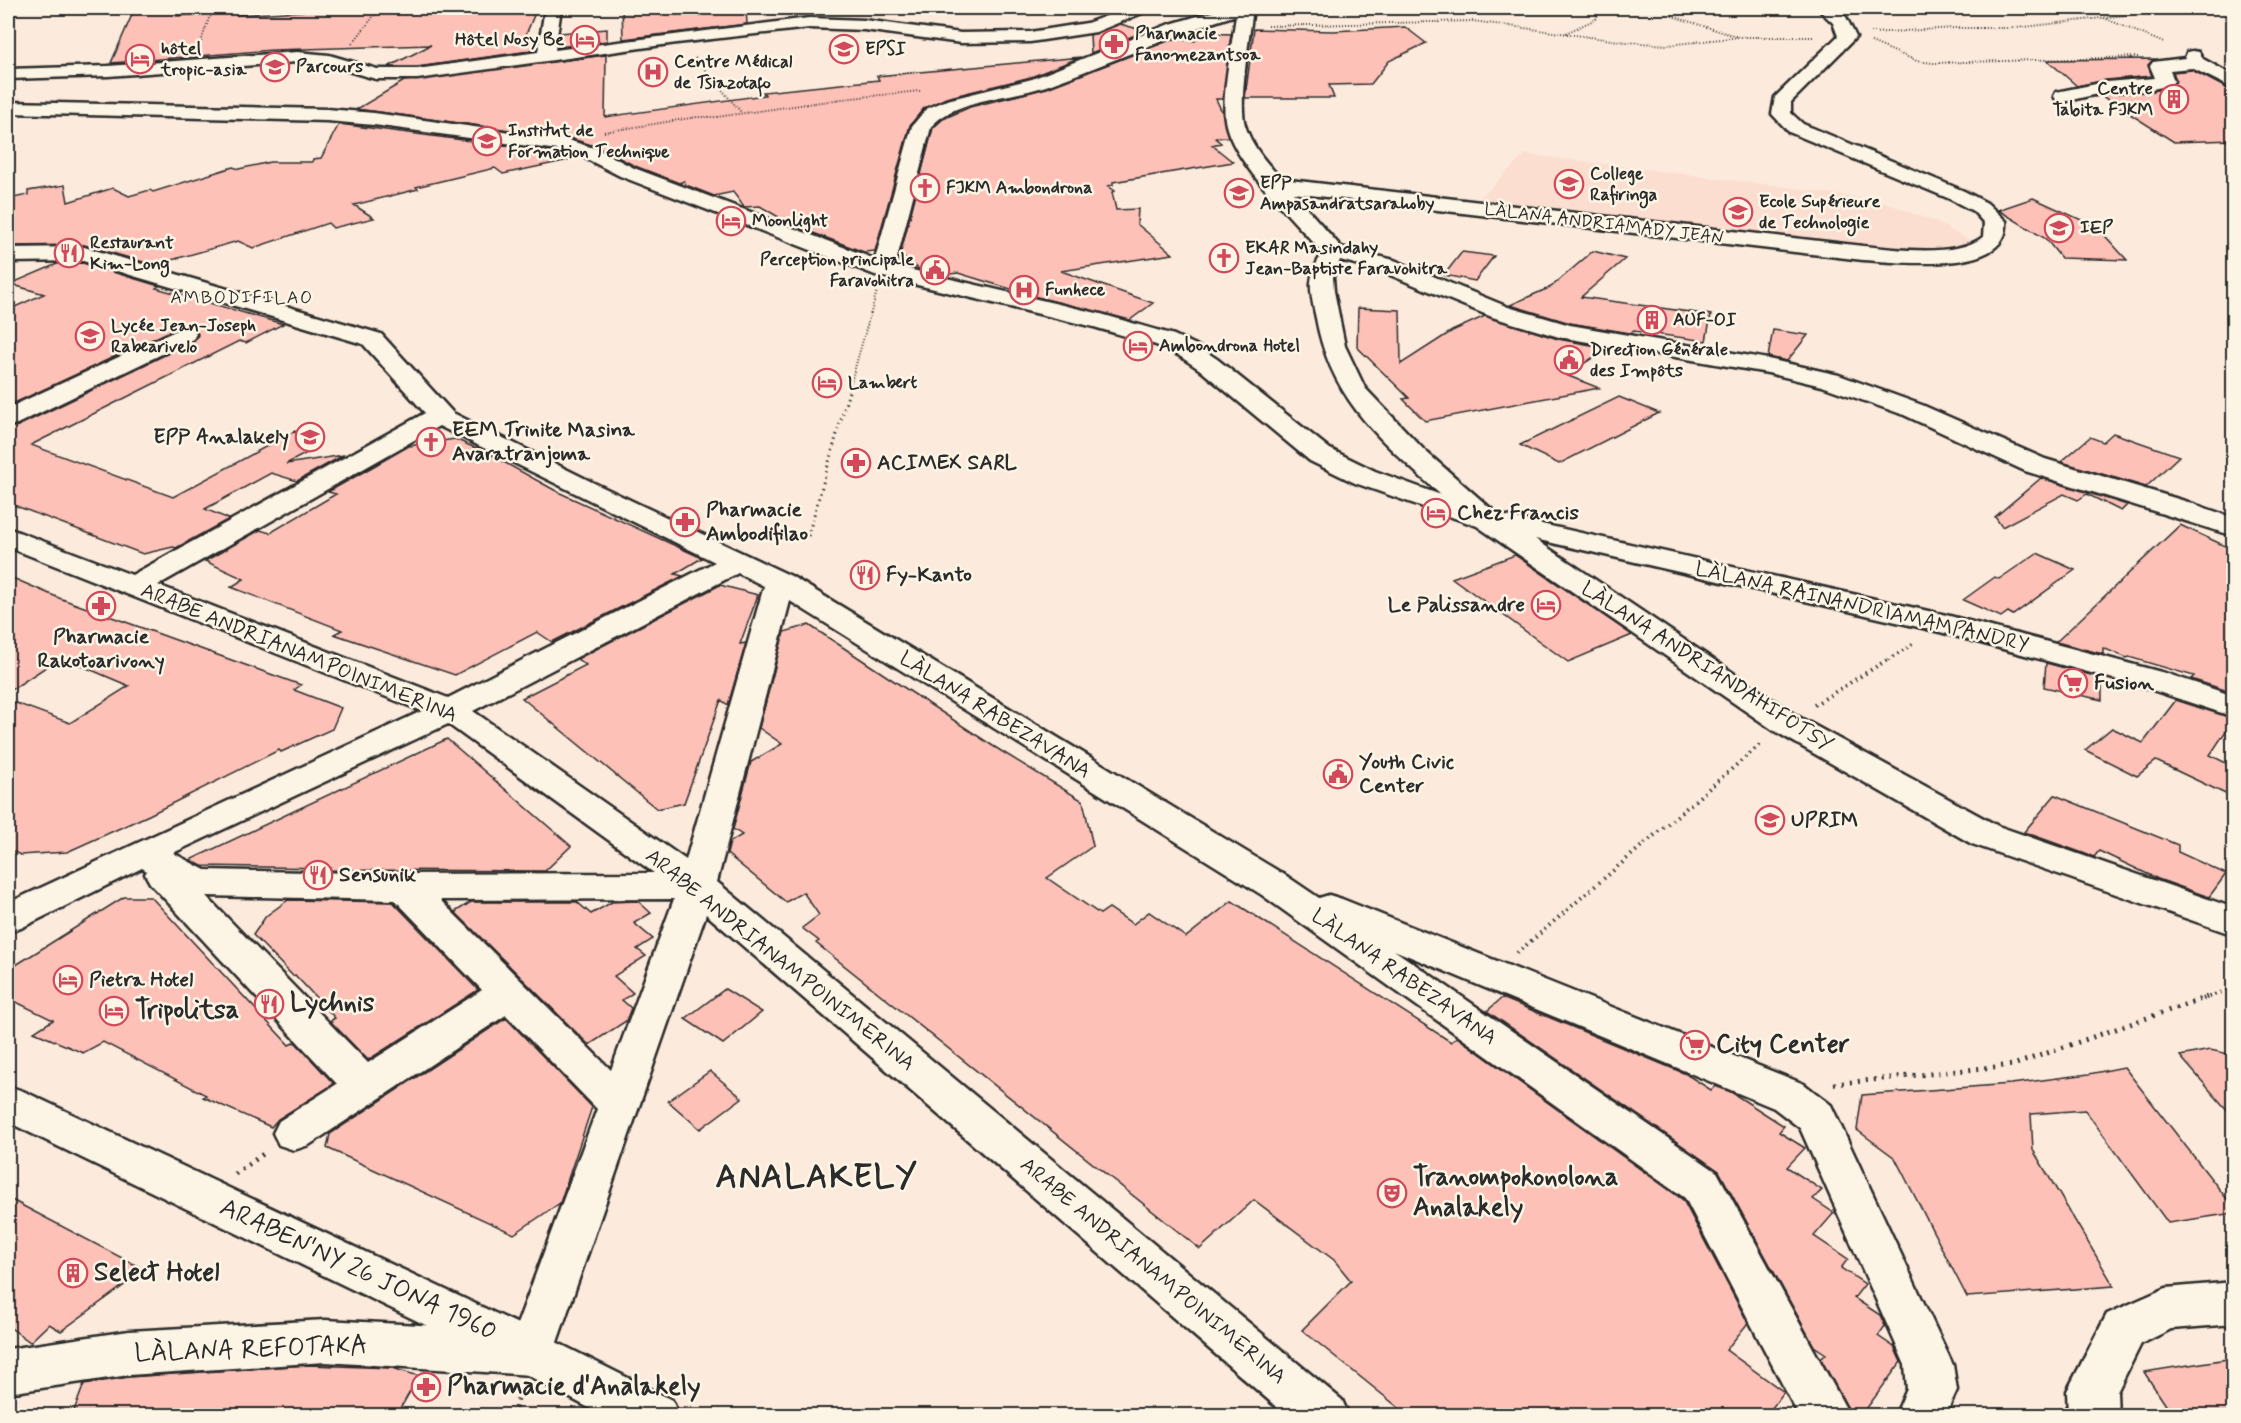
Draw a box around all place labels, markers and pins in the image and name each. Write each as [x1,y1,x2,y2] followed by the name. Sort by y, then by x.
[1135,22,1261,67] place label: Pharmacie Fanomezantsoa
[569,24,601,56] hotel icon: Hôtel Nosy Be
[455,28,564,52] place label: Hôtel Nosy Be
[1098,28,1130,60] pharmacy icon: Pharmacie Fanomezantsoa
[828,33,860,65] school or university icon: EPSI
[160,37,248,82] place label: hôtel tropic-asia
[865,37,906,61] place label: EPSI
[124,43,156,75] hotel icon: hôtel tropic-asia
[674,50,793,97] place label: Centre Médical de Tsiazotafo
[259,51,291,83] school or university icon: Parcours
[296,55,363,79] place label: Parcours
[637,56,669,88] hospital icon: Centre Médical de Tsiazotafo
[2052,77,2153,122] place label: Centre Tabita FJKM
[2158,83,2190,115] building icon: Centre Tabita FJKM
[508,119,670,164] place label: Institut de Formation Technique
[471,125,503,157] school or university icon: Institut de Formation Technique
[1590,162,1658,209] place label: College Rafiringa
[1553,168,1585,200] school or university icon: College Rafiringa
[1260,171,1434,216] place label: EPP Ampasandratsarahoby
[909,172,941,204] church icon: FJKM Ambondrona
[946,176,1092,200] place label: FJKM Ambondrona
[1223,177,1255,209] school or university icon: EPP Ampasandratsarahoby
[1759,190,1881,237] place label: Ecole Supérieure de Technologie
[1722,196,1754,228] school or university icon: Ecole Supérieure de Technologie
[715,205,747,237] hotel icon: Moonlight
[752,209,829,233] place label: Moonlight
[2043,212,2075,244] school or university icon: IEP
[2080,216,2113,240] place label: IEP
[90,231,174,278] place label: Restaurant Kim-Long
[1245,236,1448,281] place label: EKAR Masindahy Jean-Baptiste Faravohitra
[53,237,85,269] restaurant icon: Restaurant Kim-Long
[1208,242,1240,274] church icon: EKAR Masindahy Jean-Baptiste Faravohitra
[760,248,914,293] place label: Perception principale Faravohitra
[919,254,951,286] public building icon: Perception principale Faravohitra
[1008,274,1040,306] hospital icon: Funhece
[1045,278,1106,302] place label: Funhece
[1636,304,1668,336] building icon: AUF-OI
[1673,308,1737,332] place label: AUF-OI
[111,314,256,359] place label: Lycée Jean-Joseph Rabearivelo
[74,320,106,352] school or university icon: Lycée Jean-Joseph Rabearivelo
[1122,330,1154,362] hotel icon: Ambondrona Hotel
[1159,334,1300,358] place label: Ambondrona Hotel
[1590,338,1728,383] place label: Direction Générale des Impôts
[1553,344,1585,376] public building icon: Direction Générale des Impôts
[811,367,843,399] hotel icon: Lambert
[848,371,917,395] place label: Lambert
[452,416,636,468] place label: EEM Trinite Masina Avaratranjoma
[294,421,326,453] school or university icon: EPP Analakely
[153,423,289,451] place label: EPP Analakely
[415,426,447,458] church icon: EEM Trinite Masina Avaratranjoma
[840,447,872,479] pharmacy icon: ACIMEX SARL
[877,449,1018,477] place label: ACIMEX SARL
[706,496,809,548] place label: Pharmacie Ambodifilao
[1420,497,1452,529] hotel icon: Chez Francis
[1457,499,1579,527] place label: Chez Francis
[669,506,701,538] pharmacy icon: Pharmacie Ambodifilao
[849,559,881,591] restaurant icon: Fy-Kanto
[886,561,972,589] place label: Fy-Kanto
[1530,589,1562,621] hotel icon: Le Palissandre
[85,590,117,622] pharmacy icon: Pharmacie Rakotoarivony
[1388,591,1525,619] place label: Le Palissandre
[37,623,165,675] place label: Pharmacie Rakotoarivony
[2057,667,2089,699] supermarket icon: Fusion
[2094,669,2154,697] place label: Fusion
[1359,748,1455,800] place label: Youth Civic Center
[1322,758,1354,790] public building icon: Youth Civic Center
[1754,804,1786,836] school or university icon: UPRIM
[1791,806,1858,834] place label: UPRIM
[302,859,334,891] restaurant icon: Sensunik
[339,861,416,889] place label: Sensunik
[52,964,84,996] hotel icon: Pietra Hotel
[89,966,193,994] place label: Pietra Hotel
[290,987,375,1021] place label: Lychnis
[253,988,285,1020] restaurant icon: Lychnis
[135,994,239,1028] place label: Tripolitsa
[98,995,130,1027] hotel icon: Tripolitsa
[1716,1028,1850,1062] place label: City Center
[1679,1029,1711,1061] supermarket icon: City Center
[1413,1161,1618,1225] place label: Tranompokonolona Analakely
[1376,1177,1408,1209] theatre icon: Tranompokonolona Analakely
[94,1256,219,1290] place label: Select Hotel
[57,1257,89,1289] building icon: Select Hotel
[447,1370,701,1404] place label: Pharmacie d'Analakely
[410,1371,442,1403] pharmacy icon: Pharmacie d'Analakely

